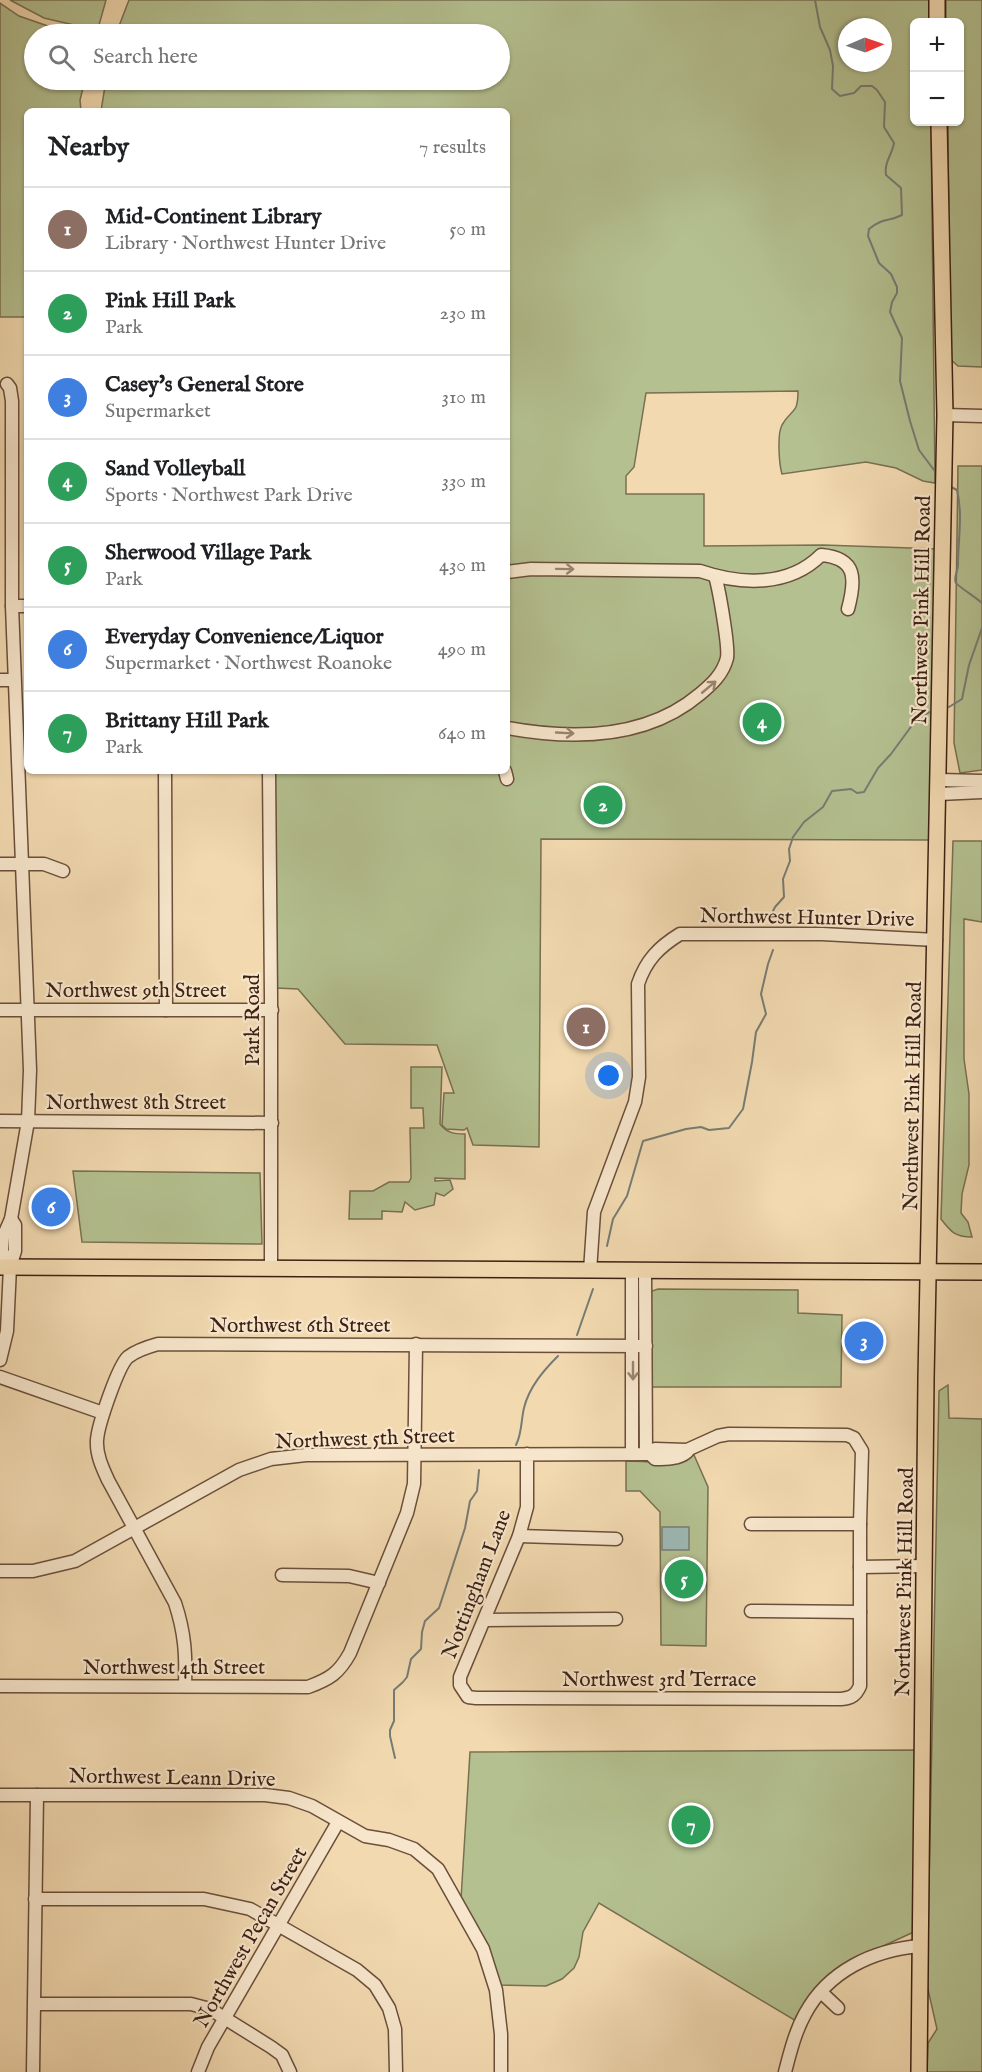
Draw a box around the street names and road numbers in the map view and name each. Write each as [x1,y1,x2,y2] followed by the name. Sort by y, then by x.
[907,494,938,725] street label: Northwest Pink Hill Road
[699,903,915,934] street label: Northwest Hunter Drive
[240,973,267,1066] street label: Park Road
[45,978,227,1005] street label: Northwest 9th Street
[898,980,929,1211] street label: Northwest Pink Hill Road
[46,1090,226,1117] street label: Northwest 8th Street
[209,1313,391,1340] street label: Northwest 6th Street
[275,1423,455,1456] street label: Northwest 5th Street
[890,1466,921,1697] street label: Northwest Pink Hill Road
[437,1506,518,1663] street label: Nottingham Lane
[83,1655,265,1682] street label: Northwest 4th Street
[562,1667,757,1694] street label: Northwest 3rd Terrace
[68,1763,276,1794] street label: Northwest Leann Drive
[188,1842,314,2033] street label: Northwest Pecan Street

